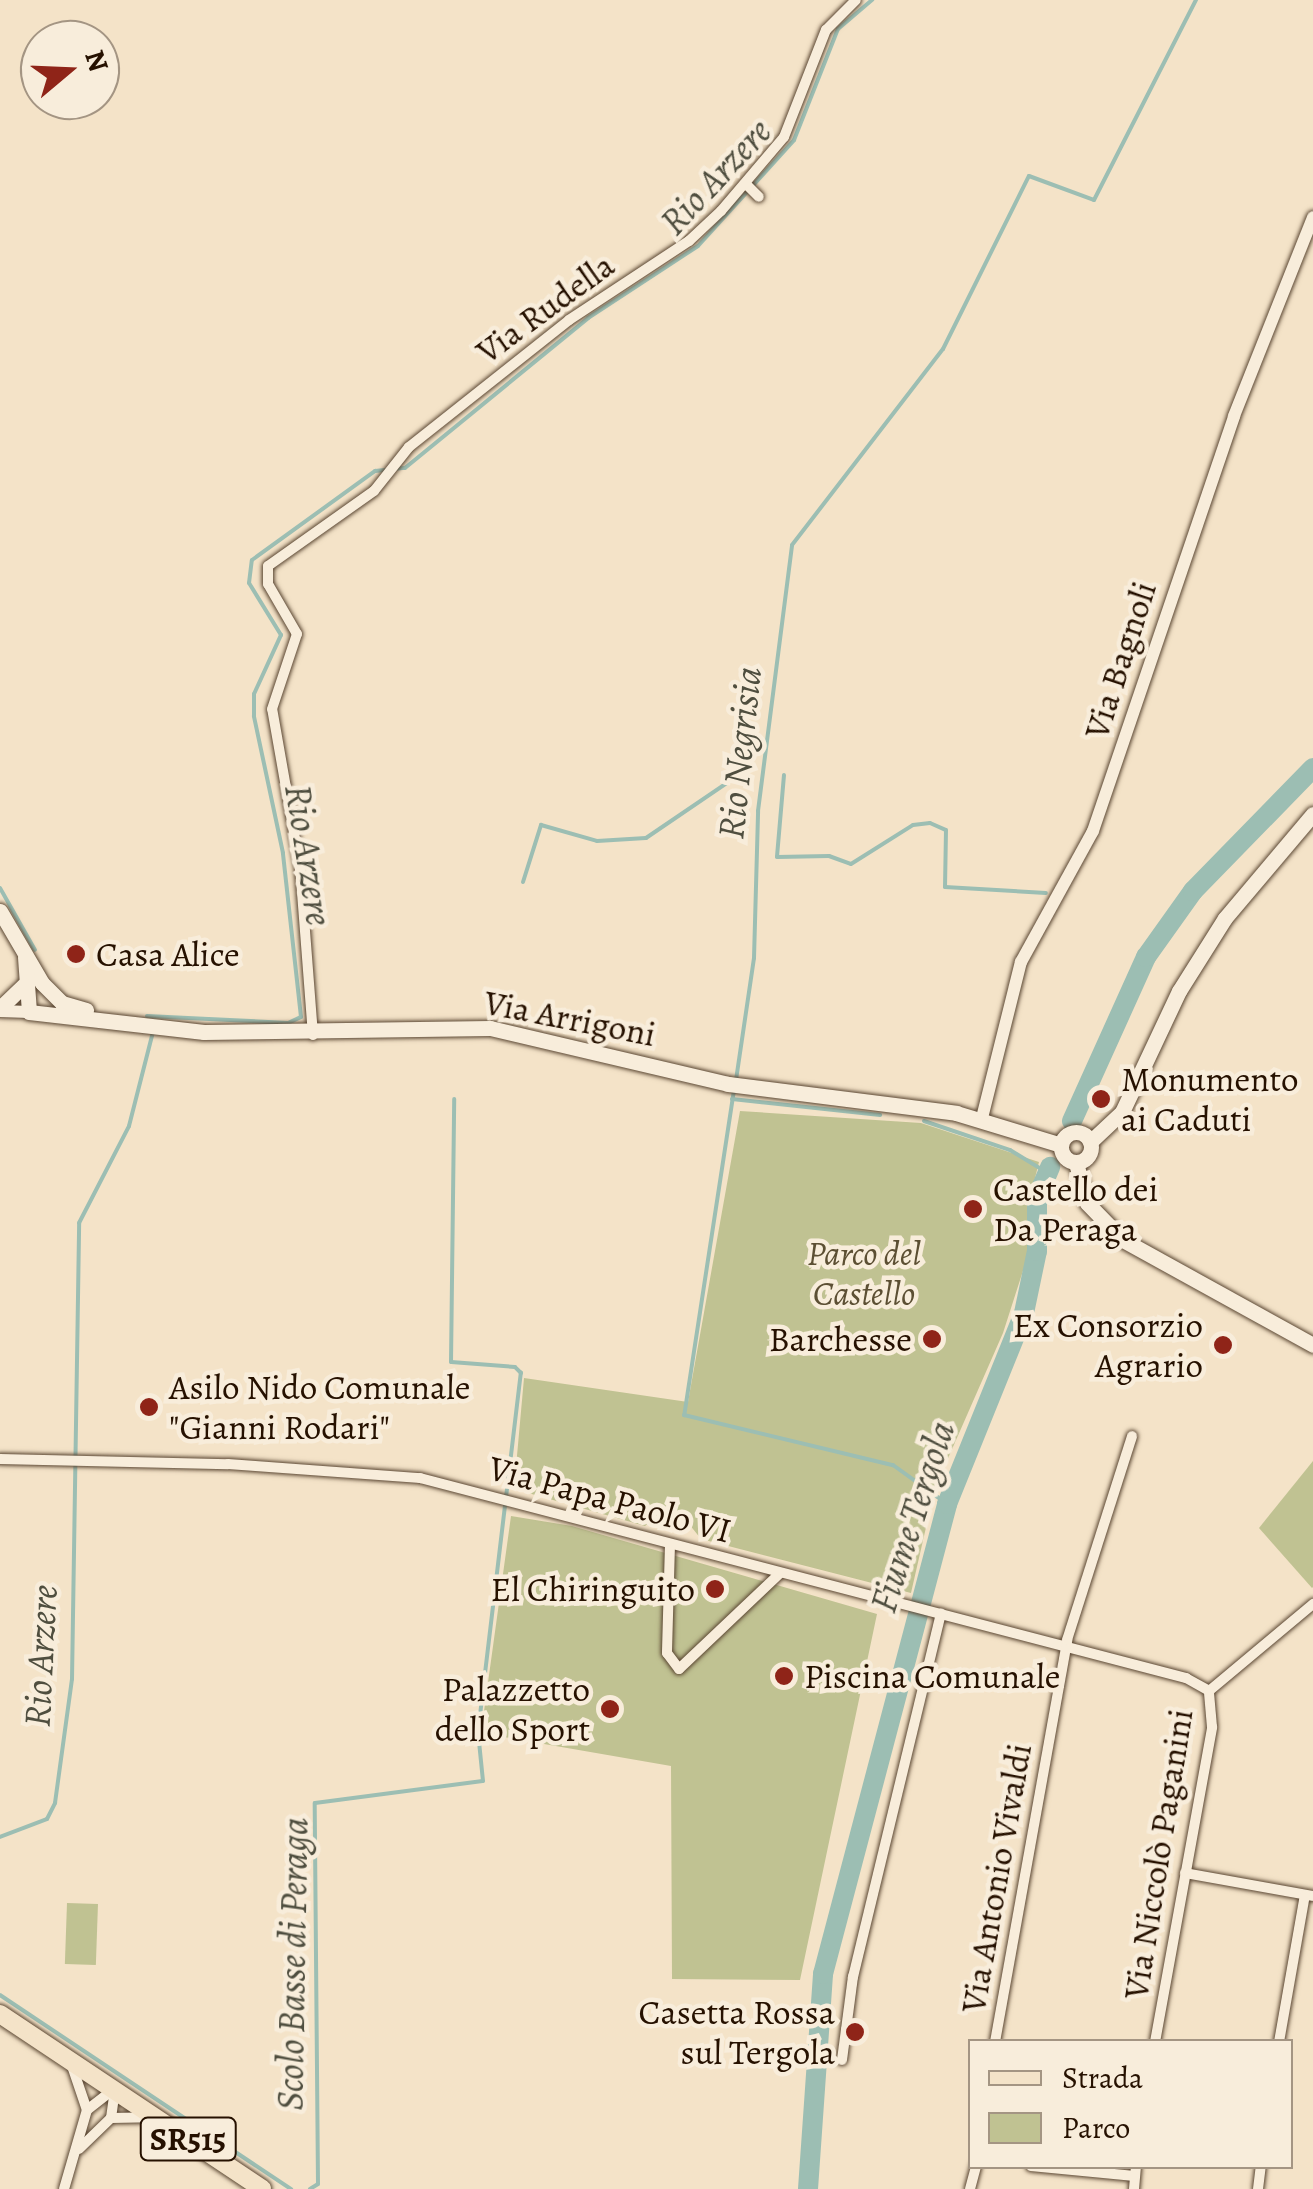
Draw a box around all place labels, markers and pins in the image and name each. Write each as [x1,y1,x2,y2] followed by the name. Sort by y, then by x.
[96,933,240,975] place label: Casa Alice
[65,943,87,965] marker: Casa Alice
[1121,1058,1298,1140] place label: Monumento ai Caduti
[1090,1088,1112,1110] marker: Monumento ai Caduti
[993,1168,1158,1250] place label: Castello dei Da Peraga
[962,1198,984,1220] marker: Castello dei Da Peraga
[1013,1304,1203,1386] place label: Ex Consorzio Agrario
[769,1318,912,1360] place label: Barchesse
[921,1328,943,1350] marker: Barchesse
[1212,1334,1234,1356] marker: Ex Consorzio Agrario
[169,1366,471,1448] place label: Asilo Nido Comunale "Gianni Rodari"
[138,1396,160,1418] marker: Asilo Nido Comunale "Gianni Rodari"
[491,1568,695,1610] place label: El Chiringuito
[704,1578,726,1600] marker: El Chiringuito
[804,1655,1060,1697] place label: Piscina Comunale
[773,1665,795,1687] marker: Piscina Comunale
[435,1668,590,1750] place label: Palazzetto dello Sport
[599,1698,621,1720] marker: Palazzetto dello Sport
[638,1991,835,2073] place label: Casetta Rossa sul Tergola
[844,2021,866,2043] marker: Casetta Rossa sul Tergola

